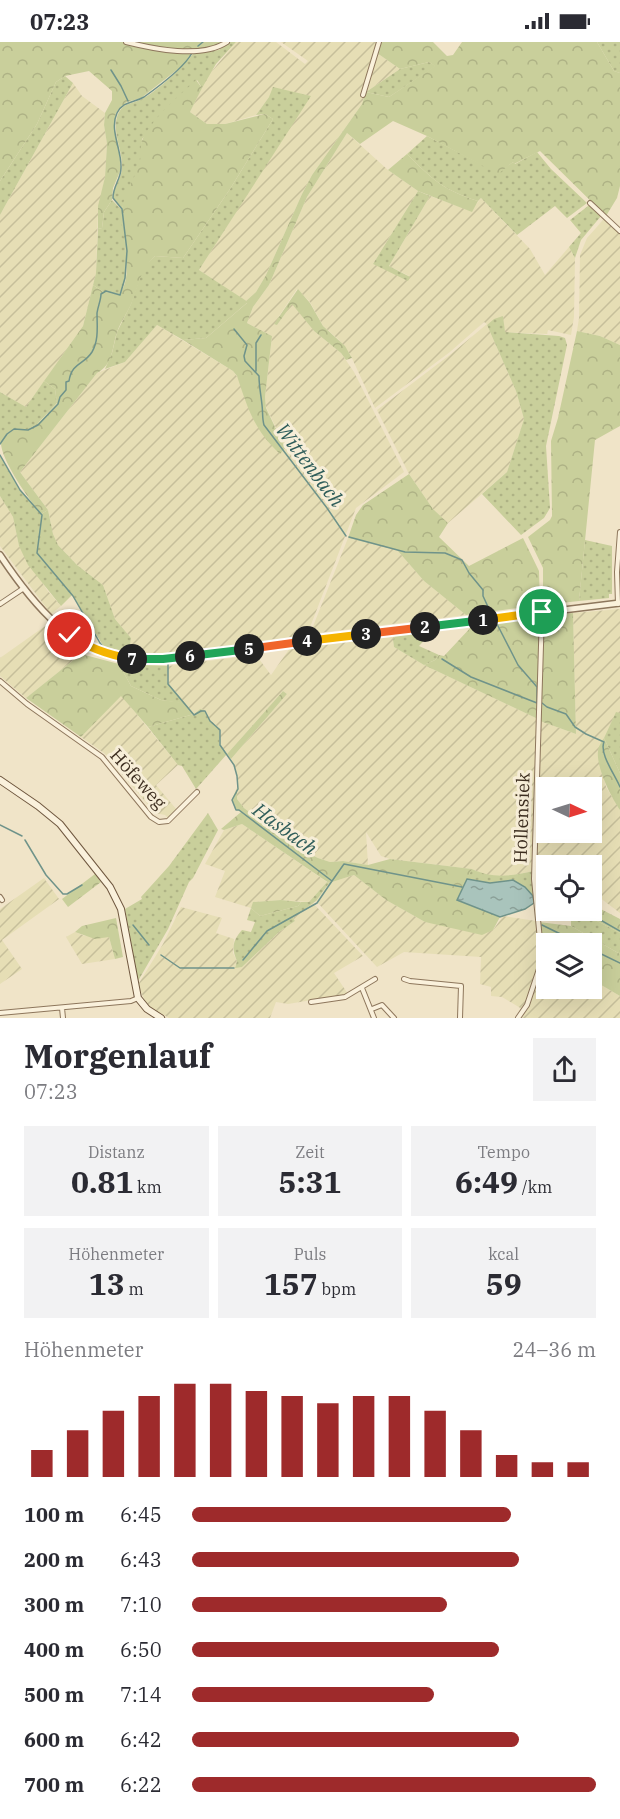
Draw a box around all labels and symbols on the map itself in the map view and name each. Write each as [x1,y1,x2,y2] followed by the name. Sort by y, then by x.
[270,417,351,512] water label: Wittenbach
[516,586,567,637] pin
[468,605,498,635] pin: 1
[44,609,95,660] pin
[410,612,440,642] pin: 2
[351,619,381,649] pin: 3
[292,626,322,656] pin: 4
[234,634,264,664] pin: 5
[175,641,205,671] pin: 6
[117,644,147,674] pin: 7
[105,744,172,814] street label: Höfeweg
[508,772,535,864] street label: Hollensiek
[536,777,602,843] north arrow
[247,795,323,861] water label: Hasbach

